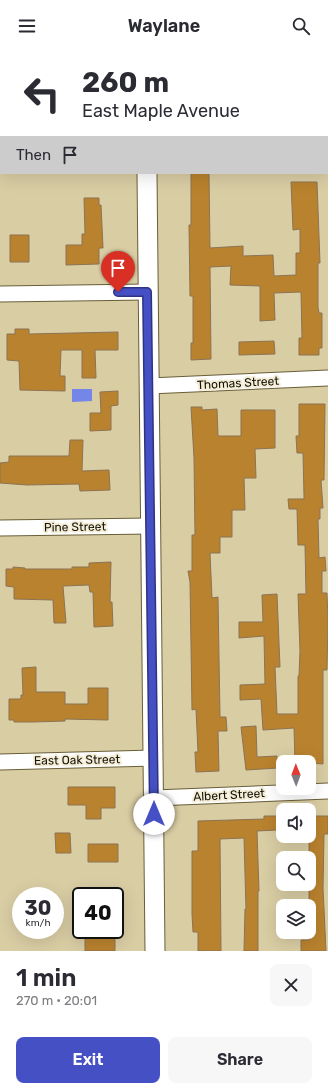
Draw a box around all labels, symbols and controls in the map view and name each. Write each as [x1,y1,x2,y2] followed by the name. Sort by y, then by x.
[16,15,38,37] icon: menu
[128,15,200,37] text: Waylane
[290,15,312,37] icon: search
[82,66,169,99] text: 260 m
[16,68,68,120] icon: left
[82,100,240,122] text: East Maple Avenue
[59,144,81,166] icon: arrive
[16,146,51,164] text: Then
[101,251,135,292] pin
[107,257,129,279] icon: arrive
[197,374,280,392] street label: Thomas Street
[44,519,107,535] street label: Pine Street
[34,752,120,768] street label: East Oak Street
[276,755,316,795] north arrow
[276,755,316,939] map controls
[193,786,265,804] street label: Albert Street
[133,793,175,835] position arrow
[276,803,316,843] button: sound
[276,851,316,891] button: search
[72,887,124,939] speed limit sign: 40
[25,896,51,920] text: 30
[276,899,316,939] button: layers
[26,917,50,929] text: km/h
[16,964,76,992] text: 1 min
[270,964,312,1006] button: close
[16,993,97,1008] text: 270 m · 20:01
[16,1037,160,1083] button: Exit
[168,1037,312,1083] button: Share

